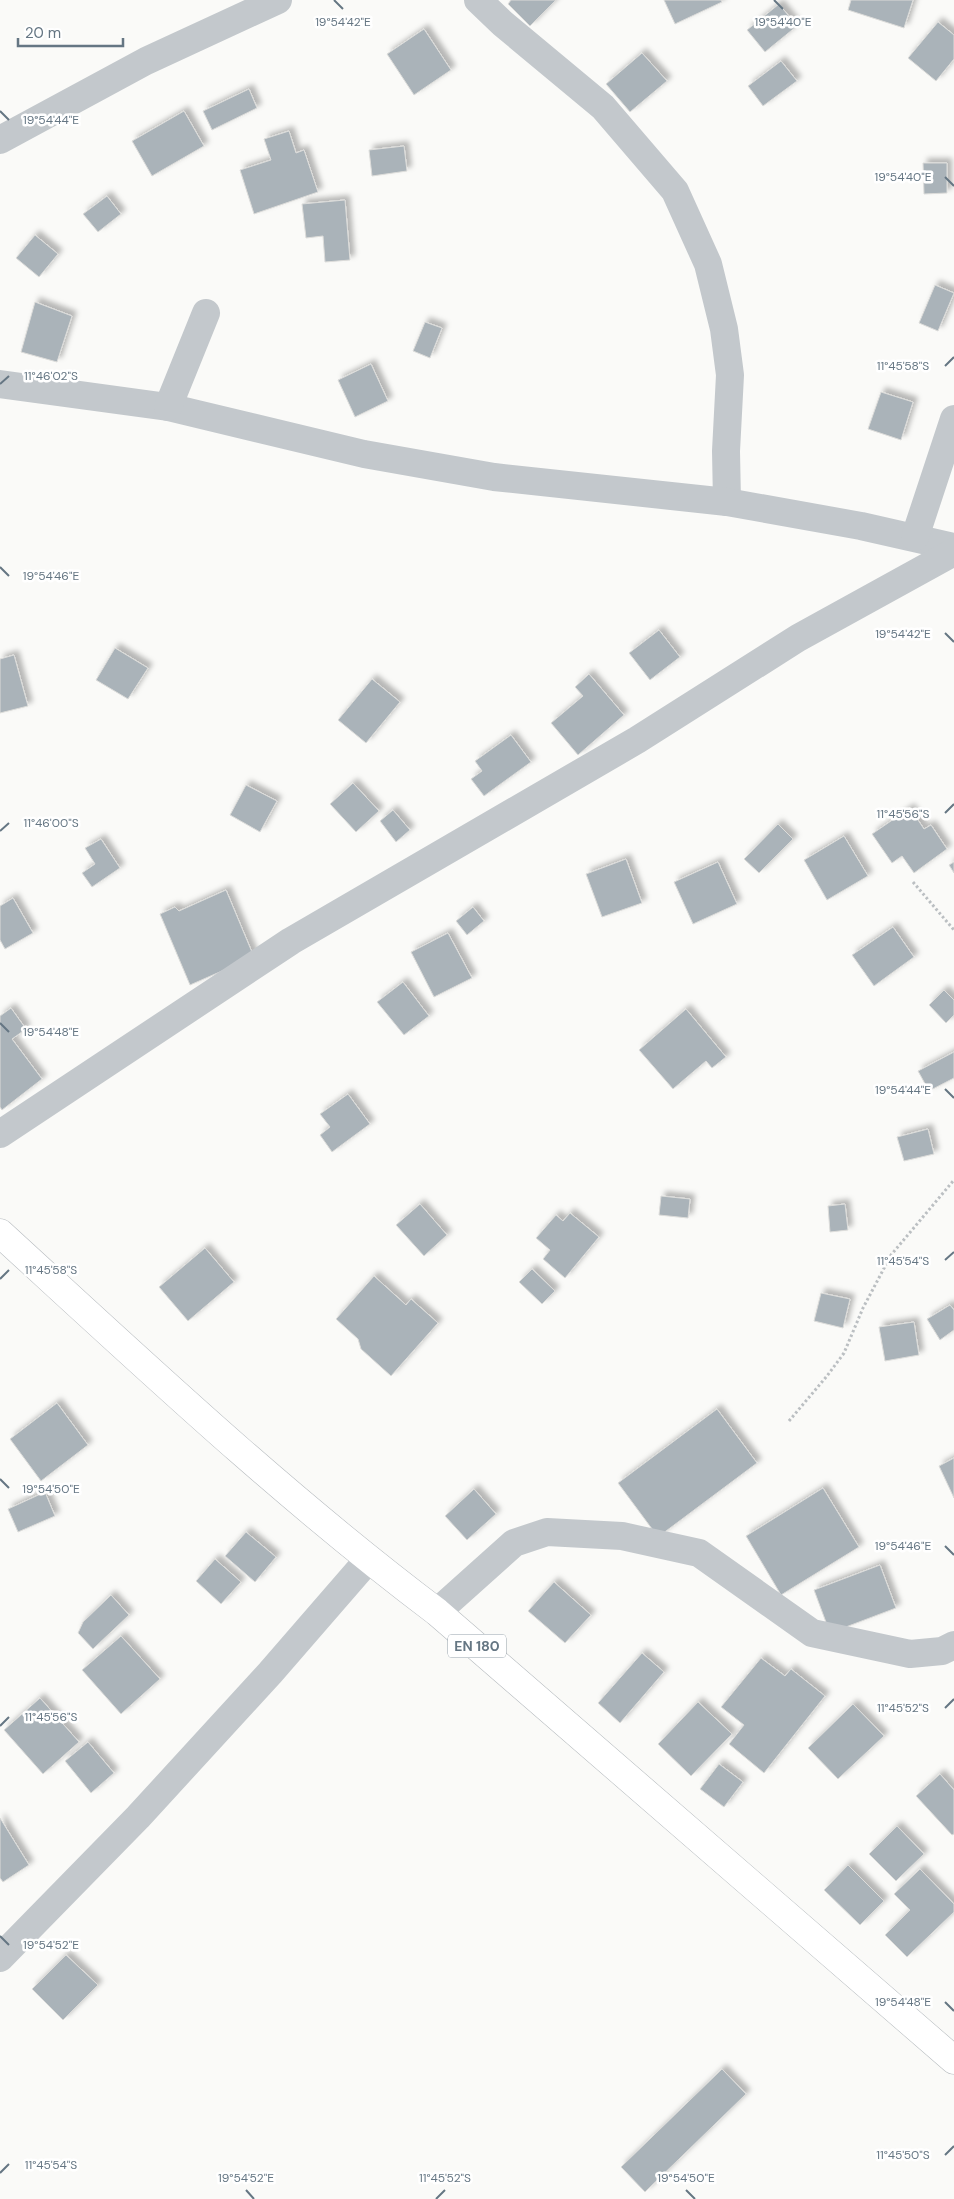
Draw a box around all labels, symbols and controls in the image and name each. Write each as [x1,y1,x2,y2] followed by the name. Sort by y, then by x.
[315,14,371,30] text: 19°54'42"E
[754,14,812,30] text: 19°54'40"E
[18,15,122,47] scale bar
[25,23,61,43] text: 20 m
[23,112,79,128] text: 19°54'44"E
[874,169,932,185] text: 19°54'40"E
[877,358,929,374] text: 11°45'58"S
[24,368,78,384] text: 11°46'02"S
[23,568,79,584] text: 19°54'46"E
[875,626,931,642] text: 19°54'42"E
[877,806,929,822] text: 11°45'56"S
[23,815,79,831] text: 11°46'00"S
[23,1024,79,1040] text: 19°54'48"E
[875,1082,931,1098] text: 19°54'44"E
[877,1253,929,1269] text: 11°45'54"S
[25,1262,77,1278] text: 11°45'58"S
[22,1481,80,1497] text: 19°54'50"E
[875,1538,931,1554] text: 19°54'46"E
[448,1634,506,1658] road number: EN 180
[877,1700,929,1716] text: 11°45'52"S
[25,1709,77,1725] text: 11°45'56"S
[23,1937,79,1953] text: 19°54'52"E
[875,1994,931,2010] text: 19°54'48"E
[876,2147,930,2163] text: 11°45'50"S
[25,2157,77,2173] text: 11°45'54"S
[218,2170,274,2186] text: 19°54'52"E
[419,2170,471,2186] text: 11°45'52"S
[657,2170,715,2186] text: 19°54'50"E

